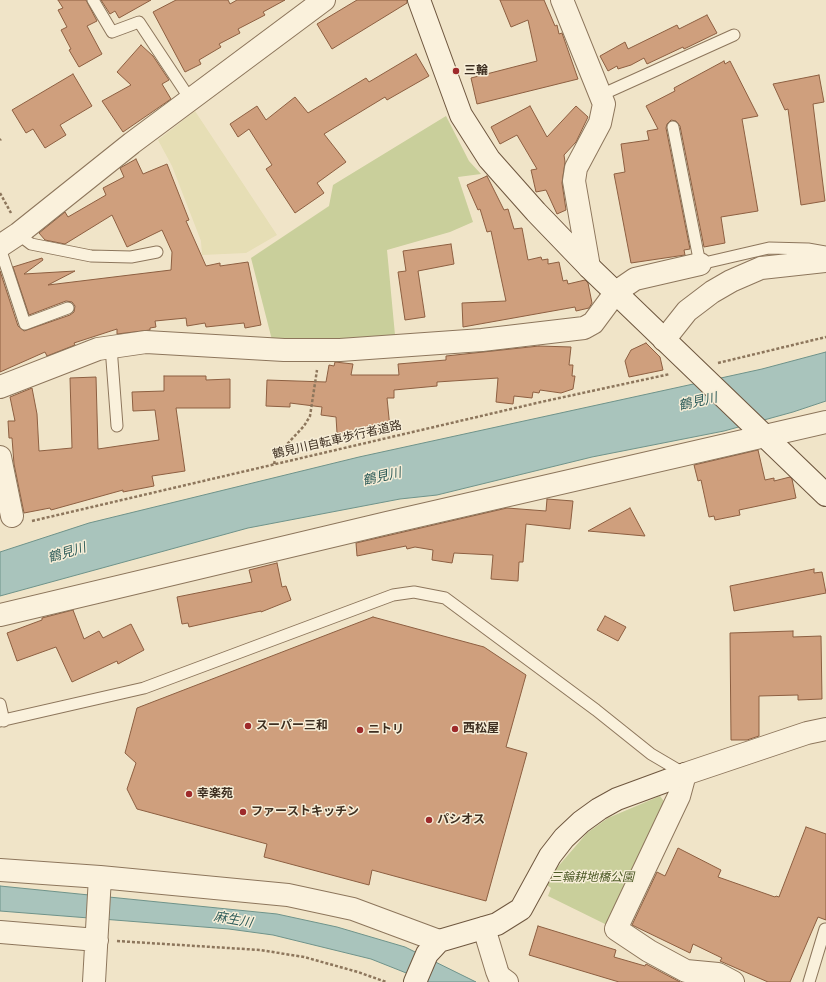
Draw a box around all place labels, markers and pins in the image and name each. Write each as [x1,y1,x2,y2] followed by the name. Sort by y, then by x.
[464,64,488,78] place label: 三輪
[451,66,461,76] marker: 三輪
[256,719,328,733] place label: スーパー三和
[243,721,253,731] marker: スーパー三和
[463,722,499,736] place label: 西松屋
[368,723,404,737] place label: ニトリ
[450,724,460,734] marker: 西松屋
[355,725,365,735] marker: ニトリ
[197,787,233,801] place label: 幸楽苑
[184,789,194,799] marker: 幸楽苑
[251,805,359,819] place label: ファーストキッチン
[238,807,248,817] marker: ファーストキッチン
[437,813,485,827] place label: パシオス
[424,815,434,825] marker: パシオス

